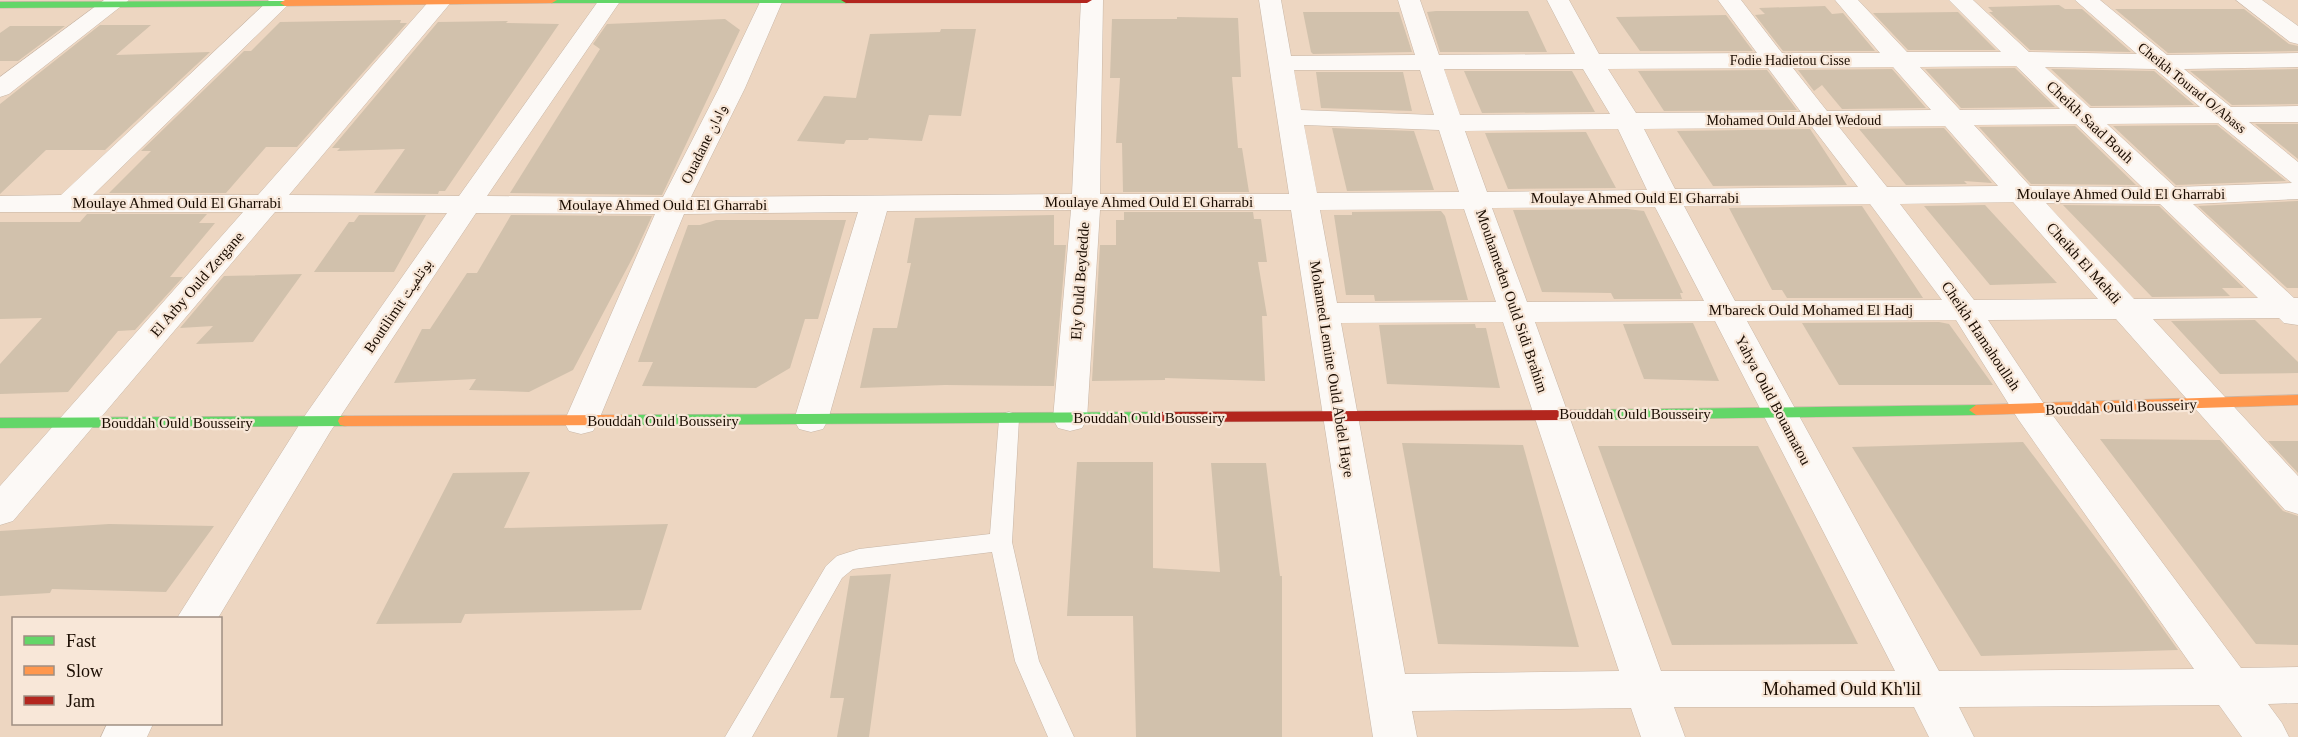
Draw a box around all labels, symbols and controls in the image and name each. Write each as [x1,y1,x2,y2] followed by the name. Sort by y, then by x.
[2135,40,2249,136] street label: Cheikh Tourad O/Abass
[1730,53,1850,68] street label: Fodie Hadietou Cisse
[2043,78,2137,167] street label: Cheikh Saad Bouh
[678,102,732,187] street label: Ouadane وادان
[1707,113,1881,128] street label: Mohamed Ould Abdel Wedoud
[2017,186,2225,202] street label: Moulaye Ahmed Ould El Gharrabi
[1531,190,1739,206] street label: Moulaye Ahmed Ould El Gharrabi
[1045,194,1253,210] street label: Moulaye Ahmed Ould El Gharrabi
[73,195,281,211] street label: Moulaye Ahmed Ould El Gharrabi
[559,197,767,213] street label: Moulaye Ahmed Ould El Gharrabi
[1473,207,1551,395] street label: Mouhameden Ould Sidi Brahim
[2043,219,2125,307] street label: Cheikh El Mehdi
[1068,221,1092,341] street label: Ely Ould Beydedde
[147,228,247,340] street label: El Arby Ould Zergane
[361,256,436,356] street label: Boutilimit بوتلميت
[1307,260,1357,479] street label: Mohamed Lemine Ould Abdel Haye
[1939,279,2024,394] street label: Cheikh Hamahoullah
[1709,302,1913,318] street label: M'bareck Ould Mohamed El Hadj
[1732,333,1814,468] street label: Yahya Ould Bouamatou
[2045,396,2198,418] street label: Bouddah Ould Bousseiry
[1559,406,1711,422] street label: Bouddah Ould Bousseiry
[1073,410,1225,426] street label: Bouddah Ould Bousseiry
[587,413,739,429] street label: Bouddah Ould Bousseiry
[101,415,253,431] street label: Bouddah Ould Bousseiry
[12,617,222,725] legend
[66,631,96,651] text: Fast
[66,661,103,681] text: Slow
[1763,679,1921,699] street label: Mohamed Ould Kh'lil
[66,691,95,711] text: Jam

